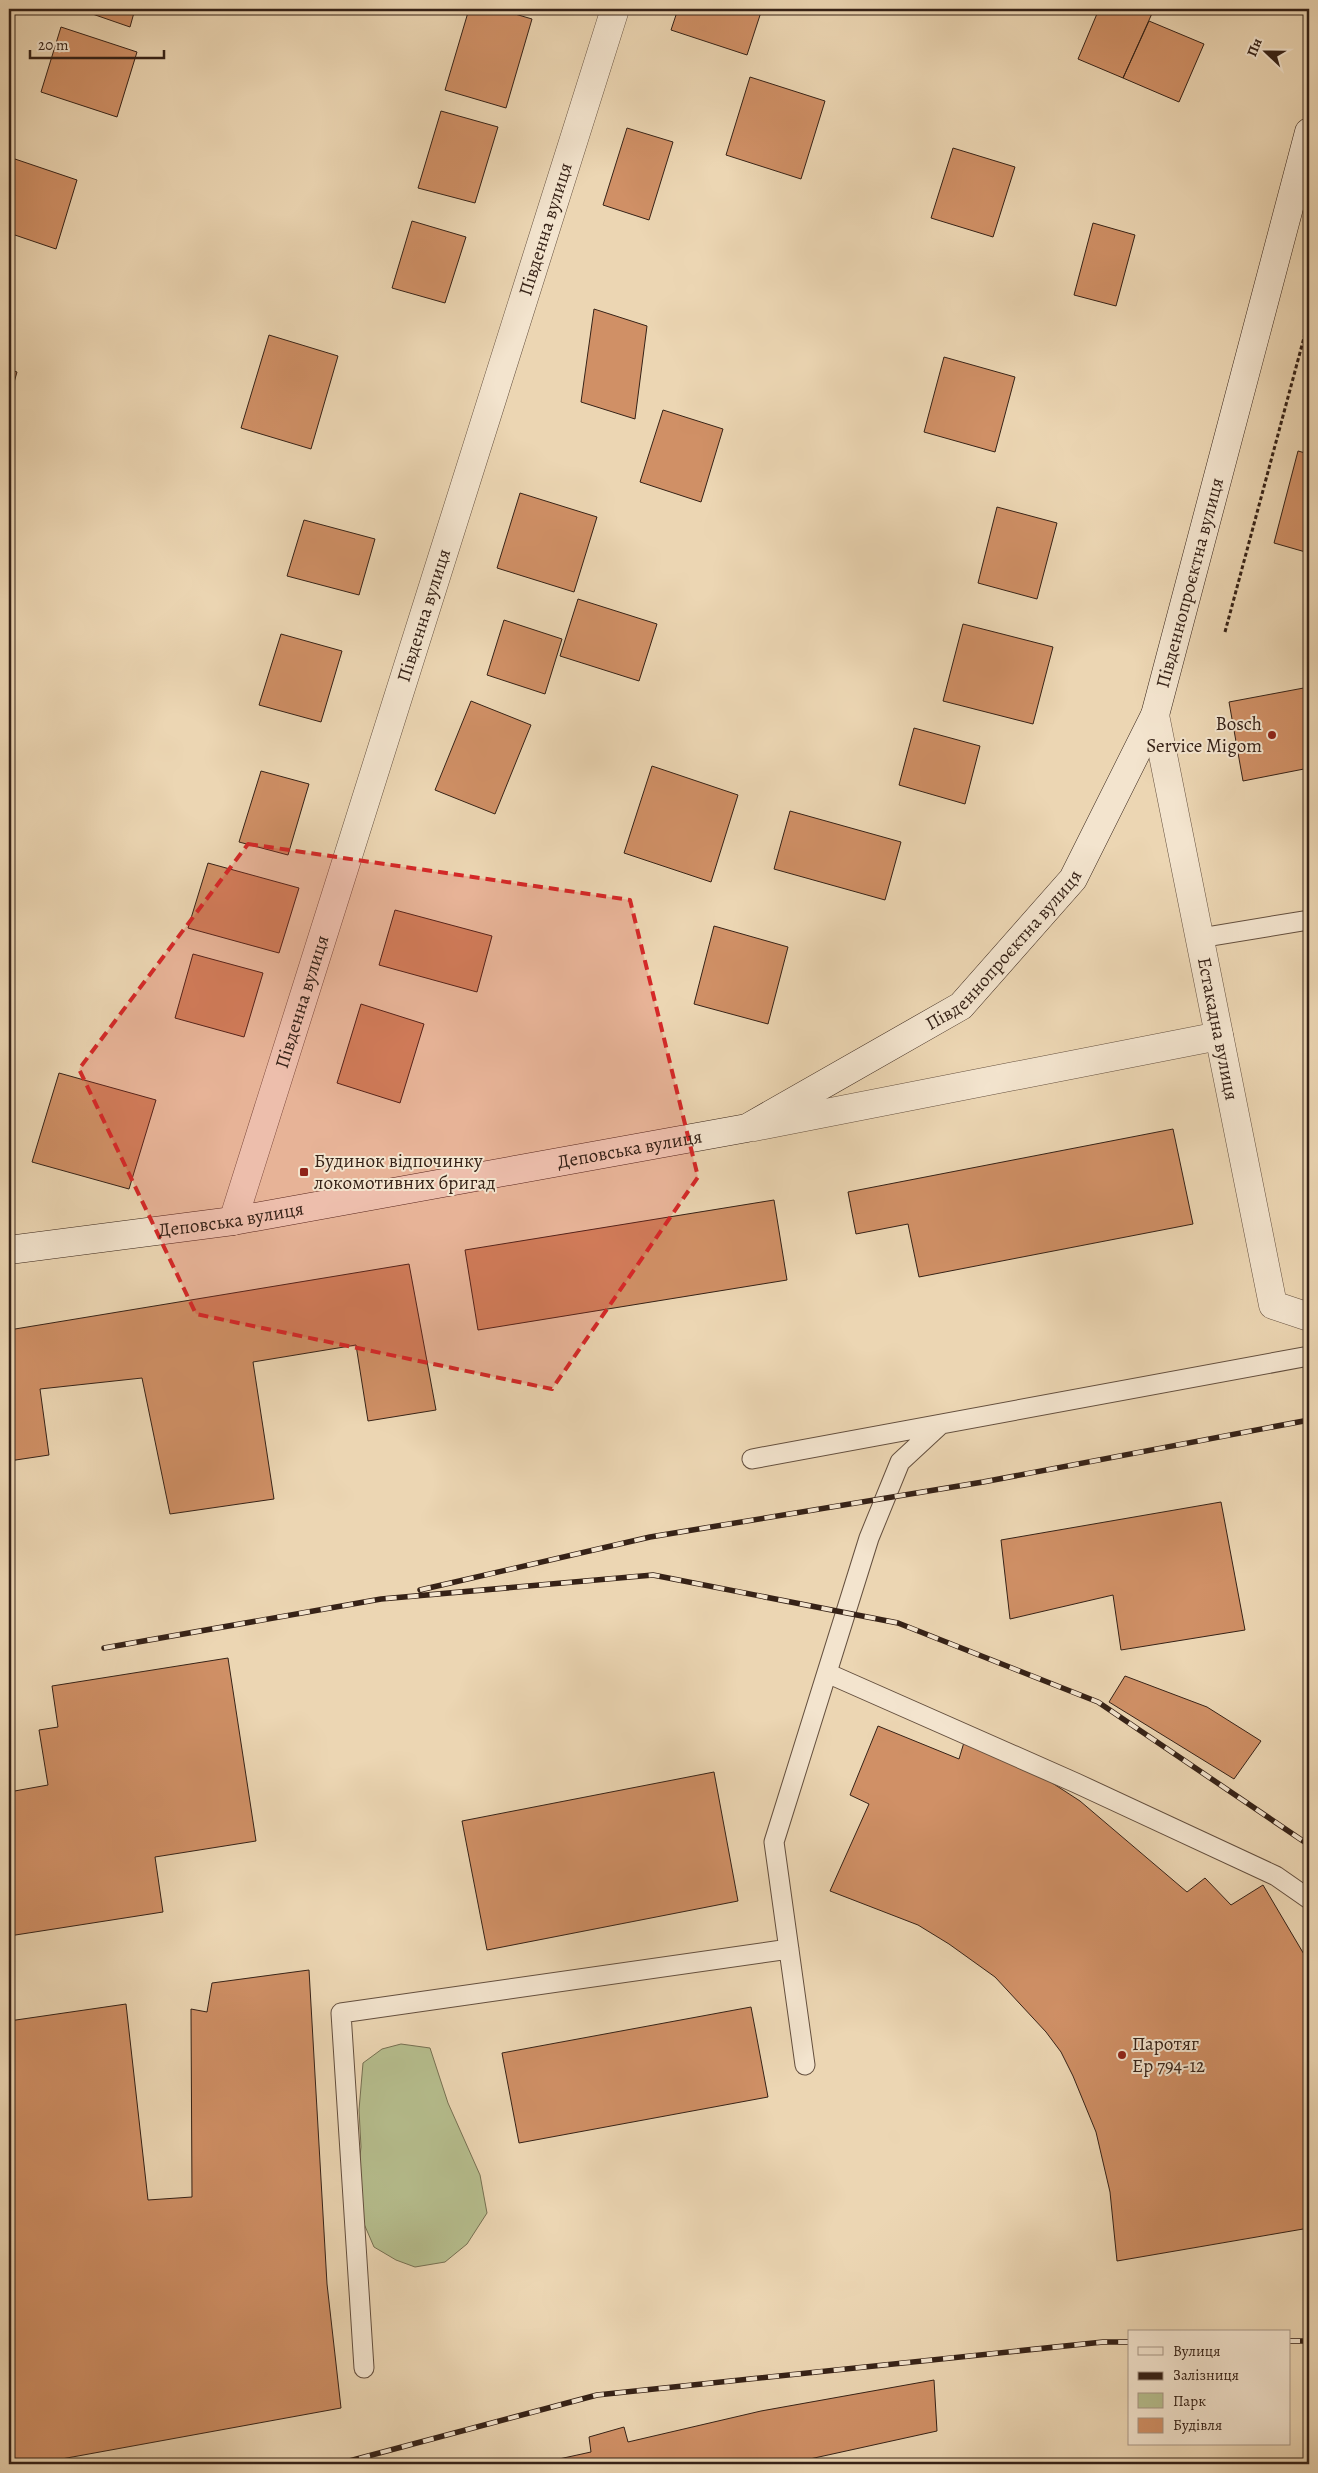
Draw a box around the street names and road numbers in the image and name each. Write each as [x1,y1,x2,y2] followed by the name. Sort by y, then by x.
[512,159,579,299] street label: Південна вулиця
[1150,475,1230,691] street label: Південнопроєктна вулиця
[391,545,457,685] street label: Південна вулиця
[921,866,1088,1037] street label: Південнопроєктна вулиця
[269,932,335,1072] street label: Південна вулиця
[1191,955,1245,1103] street label: Естакадна вулиця
[555,1123,704,1175] street label: Деповська вулиця
[157,1195,306,1244] street label: Деповська вулиця

